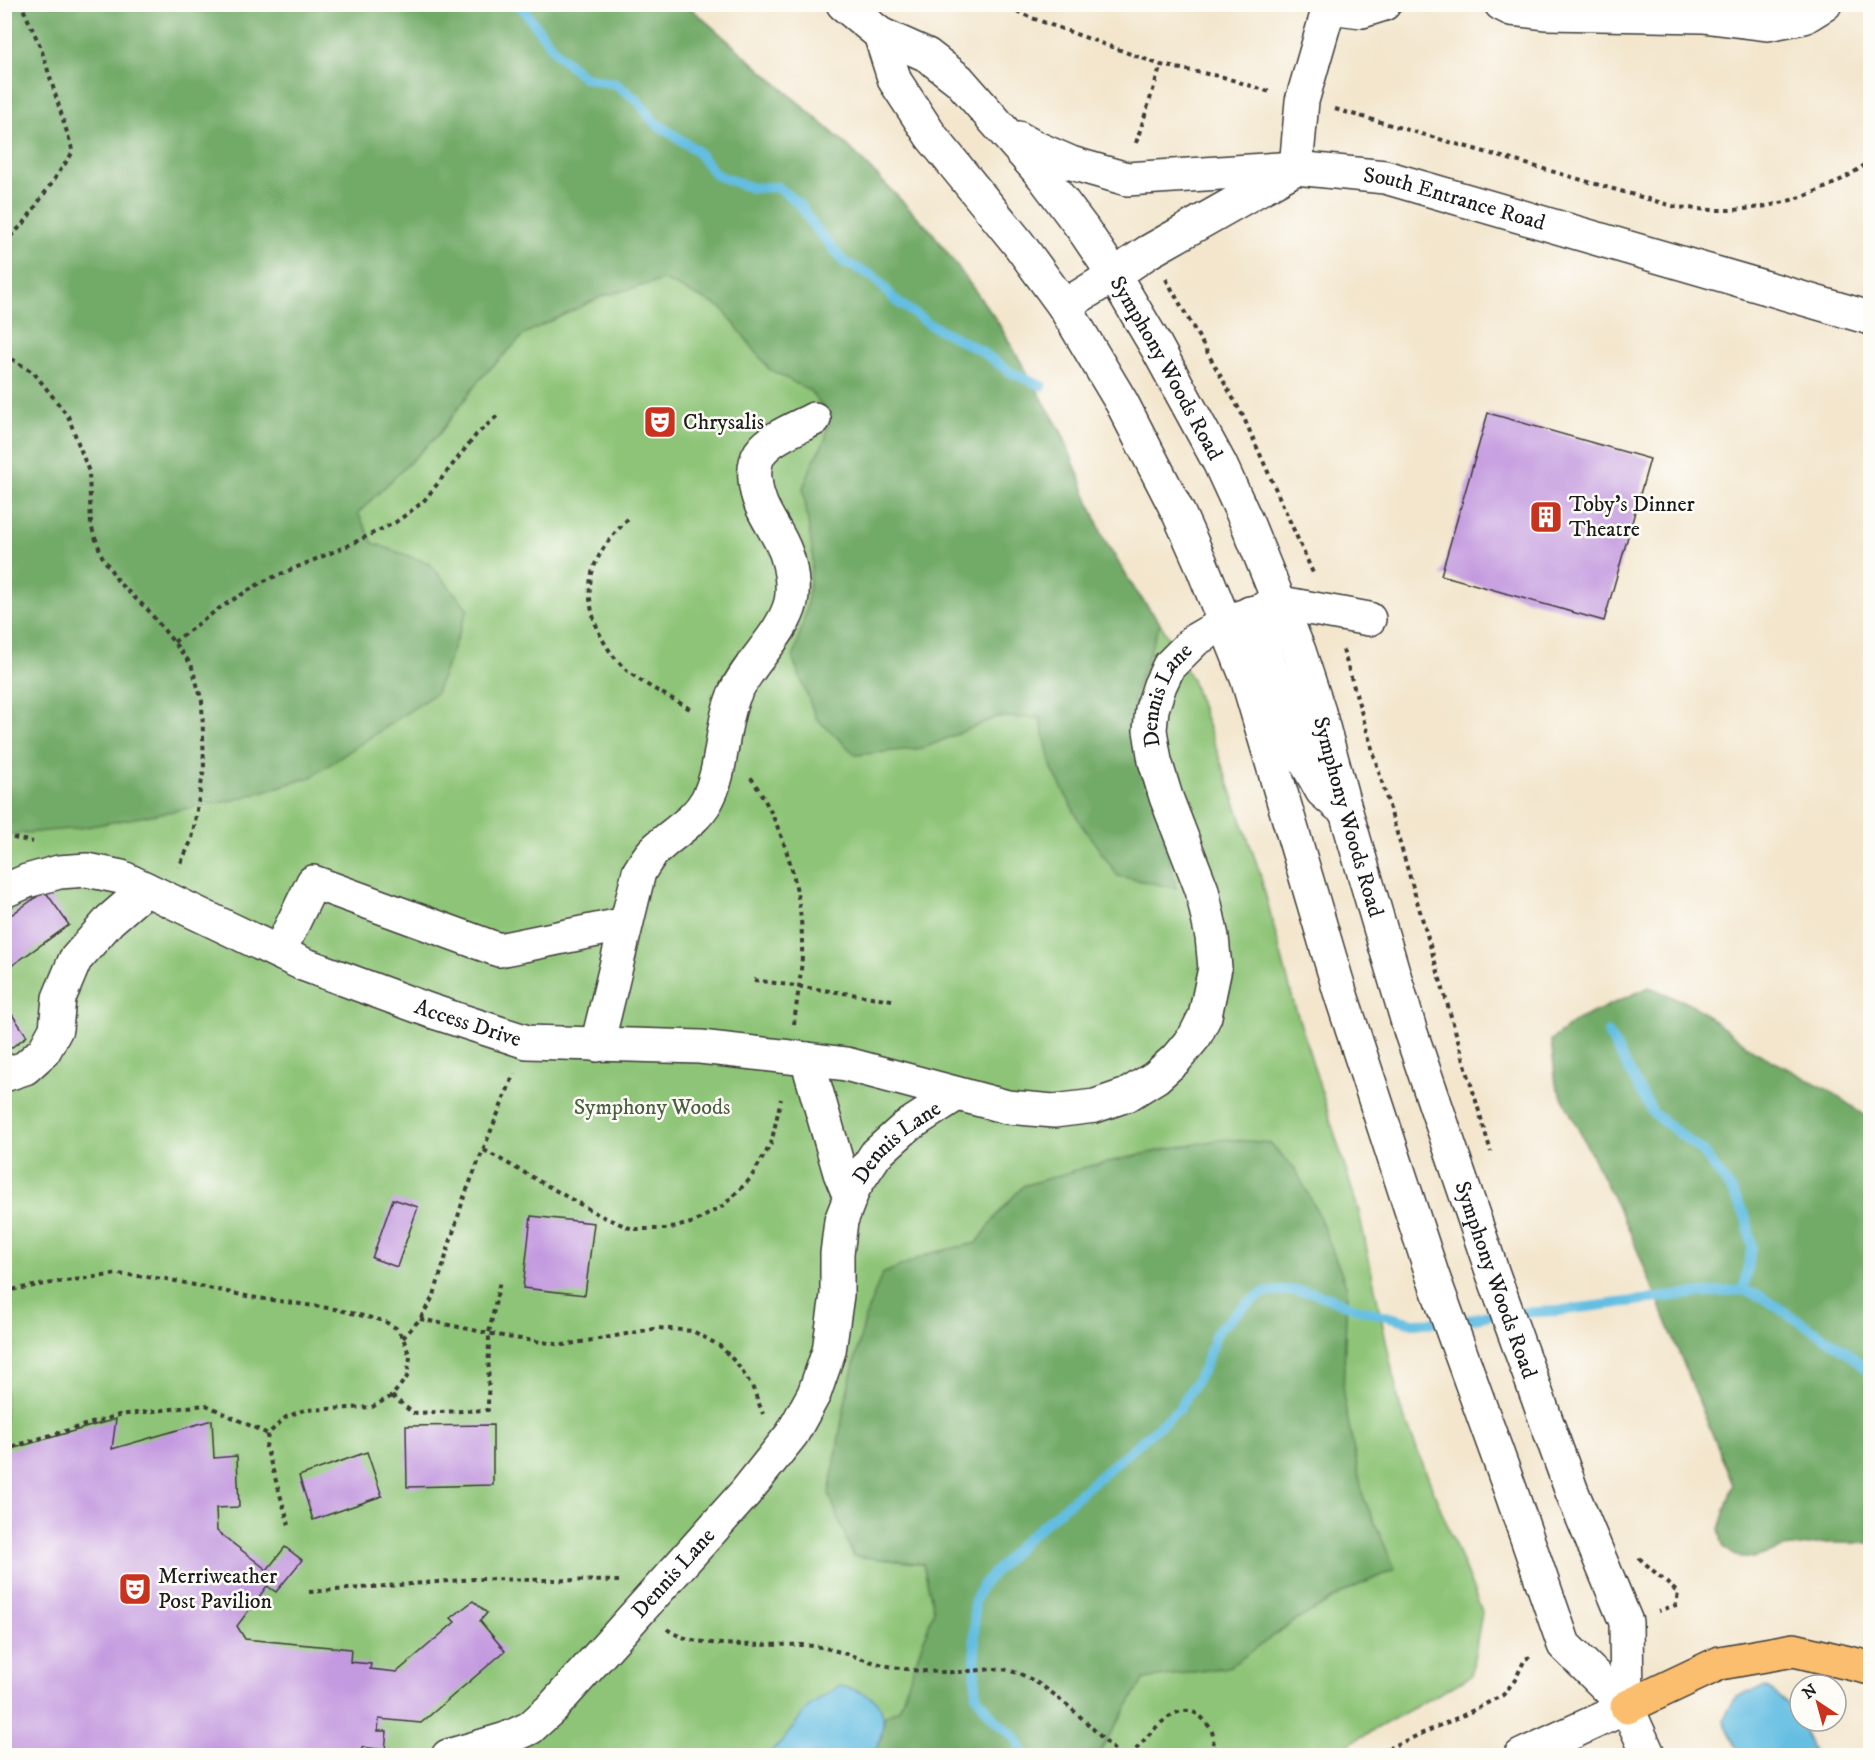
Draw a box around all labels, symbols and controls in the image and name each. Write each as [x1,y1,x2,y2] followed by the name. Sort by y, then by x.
[1362,161,1548,236] street label: South Entrance Road
[1104,271,1229,465] street label: Symphony Woods Road
[642,404,678,440] theatre icon: Chrysalis
[683,409,764,436] place label: Chrysalis
[1569,491,1696,543] place label: Toby's Dinner Theatre
[1528,499,1564,535] building icon: Toby's Dinner Theatre
[1136,637,1198,749] street label: Dennis Lane
[1307,714,1390,920] street label: Symphony Woods Road
[411,993,525,1053] street label: Access Drive
[574,1094,730,1121] park label: Symphony Woods
[846,1095,946,1189] street label: Dennis Lane
[1449,1178,1543,1382] street label: Symphony Woods Road
[626,1522,721,1624] street label: Dennis Lane
[158,1563,278,1615] place label: Merriweather Post Pavilion
[117,1571,153,1607] theatre icon: Merriweather Post Pavilion
[1788,1673,1848,1733] north arrow
[1799,1680,1821,1704] text: N

